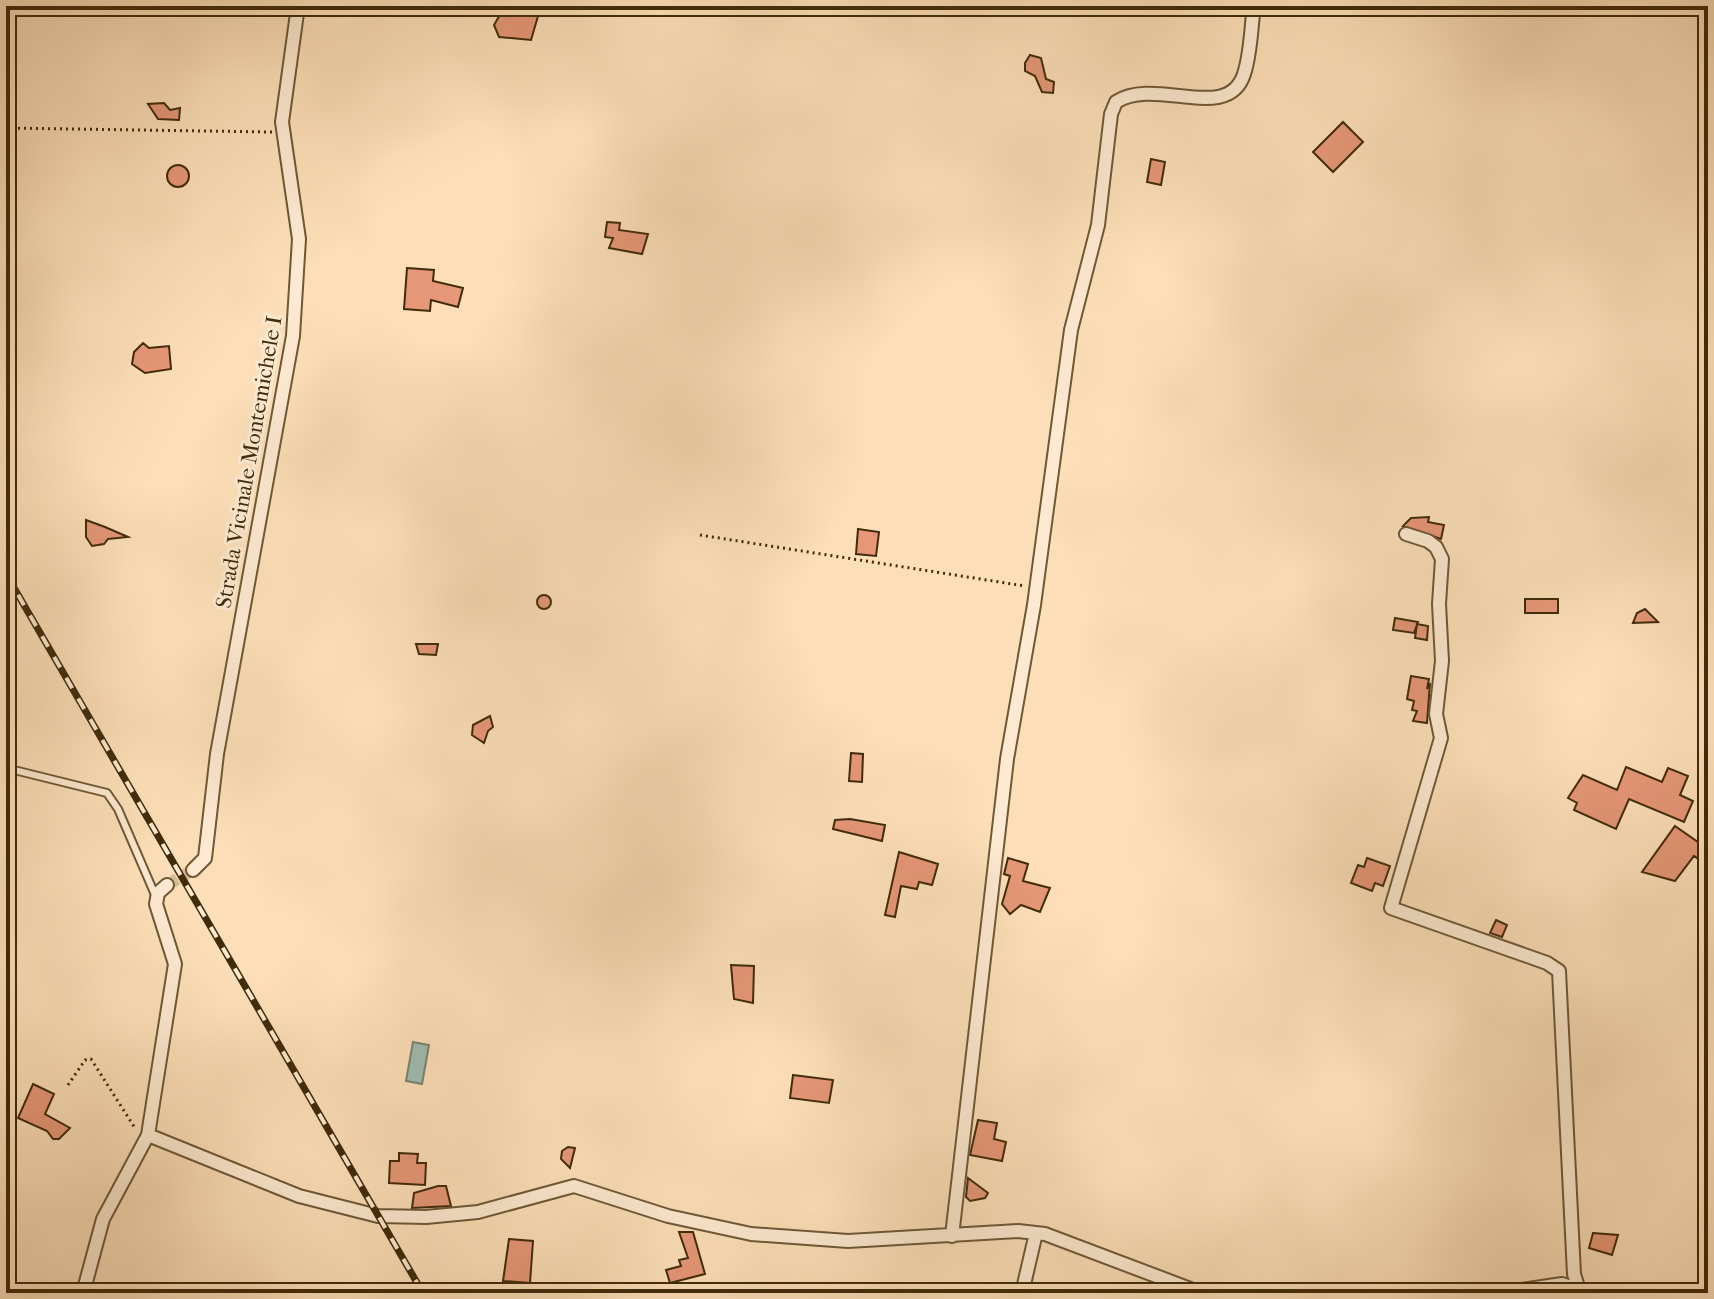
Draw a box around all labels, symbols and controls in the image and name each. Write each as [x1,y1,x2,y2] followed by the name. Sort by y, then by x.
[210,314,288,610] street label: Strada Vicinale Montemichele I

